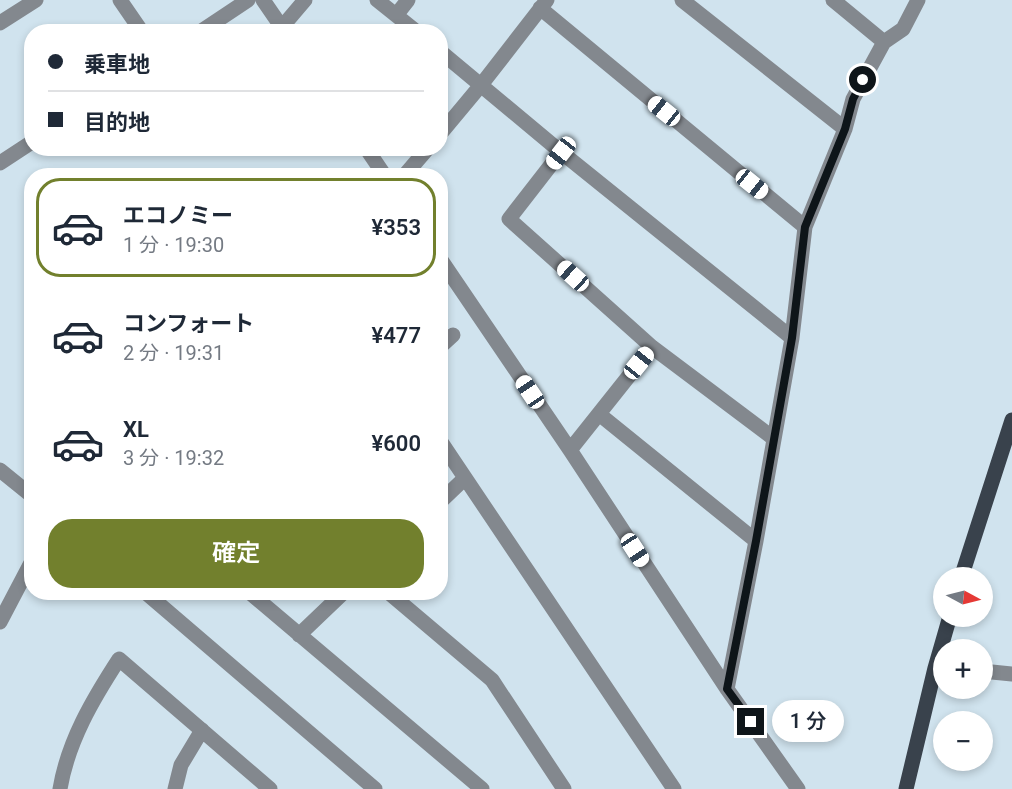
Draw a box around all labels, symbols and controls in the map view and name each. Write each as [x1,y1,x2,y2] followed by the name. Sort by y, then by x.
[84,52,150,77] text: 乗車地
[849,66,876,93] route start
[644,93,684,129] car
[84,110,150,135] text: 目的地
[543,133,579,173] car
[732,166,772,202] car
[51,201,105,255] icon: car
[123,203,233,228] text: エコノミー
[372,215,421,240] text: ¥353
[123,233,224,257] text: 1 分 · 19:30
[554,257,592,295] car
[51,309,105,363] icon: car
[123,311,254,336] text: コンフォート
[372,323,421,348] text: ¥477
[123,341,224,365] text: 2 分 · 19:31
[621,343,657,383] car
[512,372,548,412] car
[51,417,105,471] icon: car
[123,417,149,442] text: XL
[372,431,421,456] text: ¥600
[123,446,224,470] text: 3 分 · 19:32
[48,519,424,588] button: 確定
[618,530,652,570] car
[933,567,993,627] north arrow
[933,567,993,771] map controls
[933,639,993,699] button: +
[772,701,844,743] callout: 1 分
[737,708,764,735] route end
[790,709,826,733] text: 1 分
[933,711,993,771] button: −

